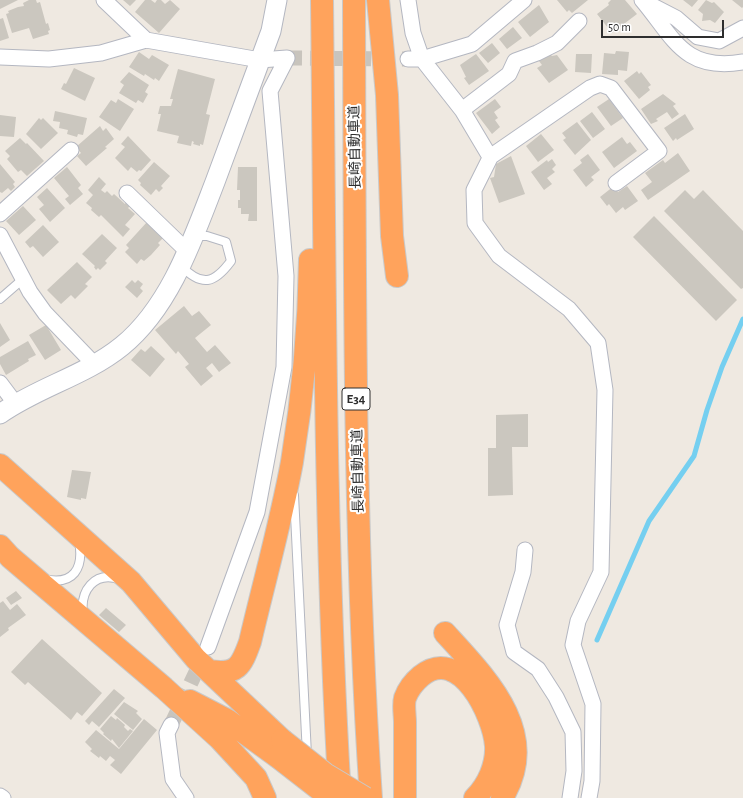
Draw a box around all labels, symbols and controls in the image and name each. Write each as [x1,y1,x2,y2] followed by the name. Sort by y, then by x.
[603,12,726,38] scale bar
[608,21,631,33] text: 50 m
[346,105,364,189] street label: 長崎自動車道
[342,388,370,410] road number: E34
[349,429,367,513] street label: 長崎自動車道

